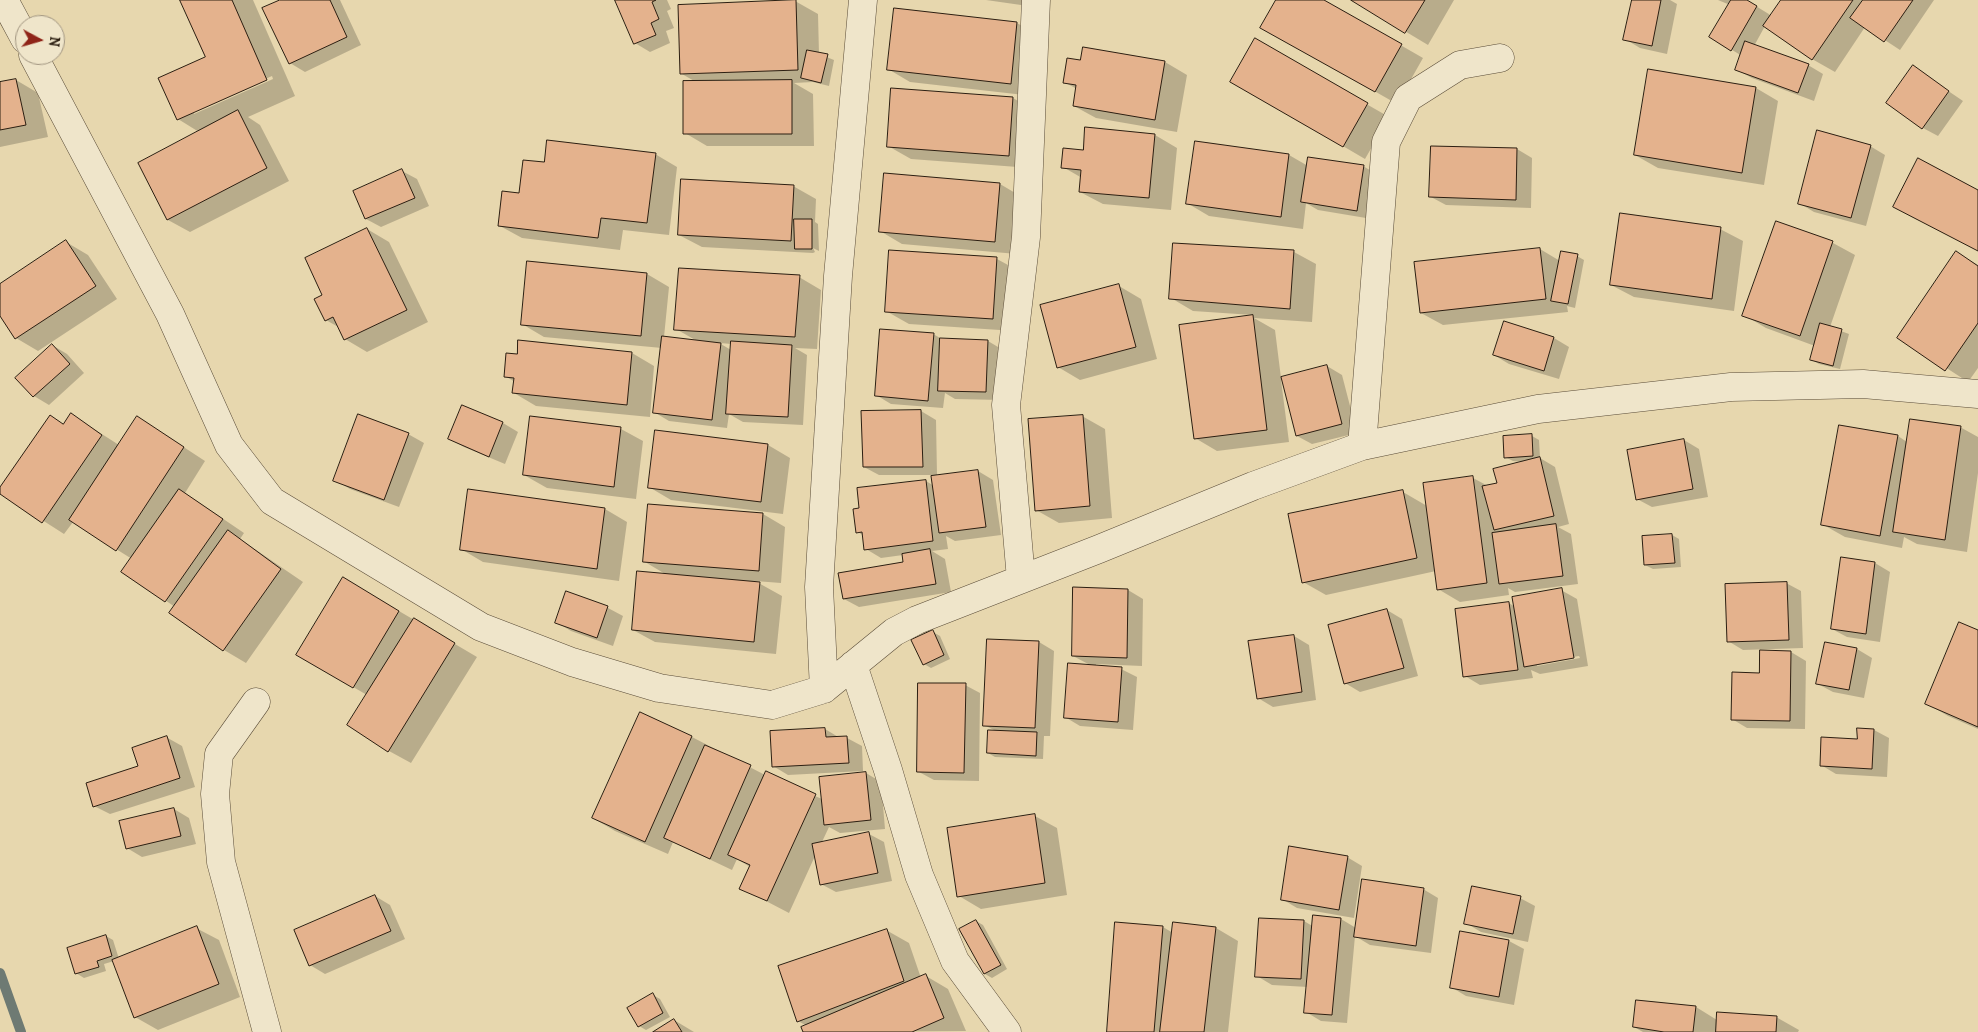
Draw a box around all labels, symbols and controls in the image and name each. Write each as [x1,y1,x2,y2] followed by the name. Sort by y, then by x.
[15,15,65,65] north arrow
[44,35,64,48] text: N

